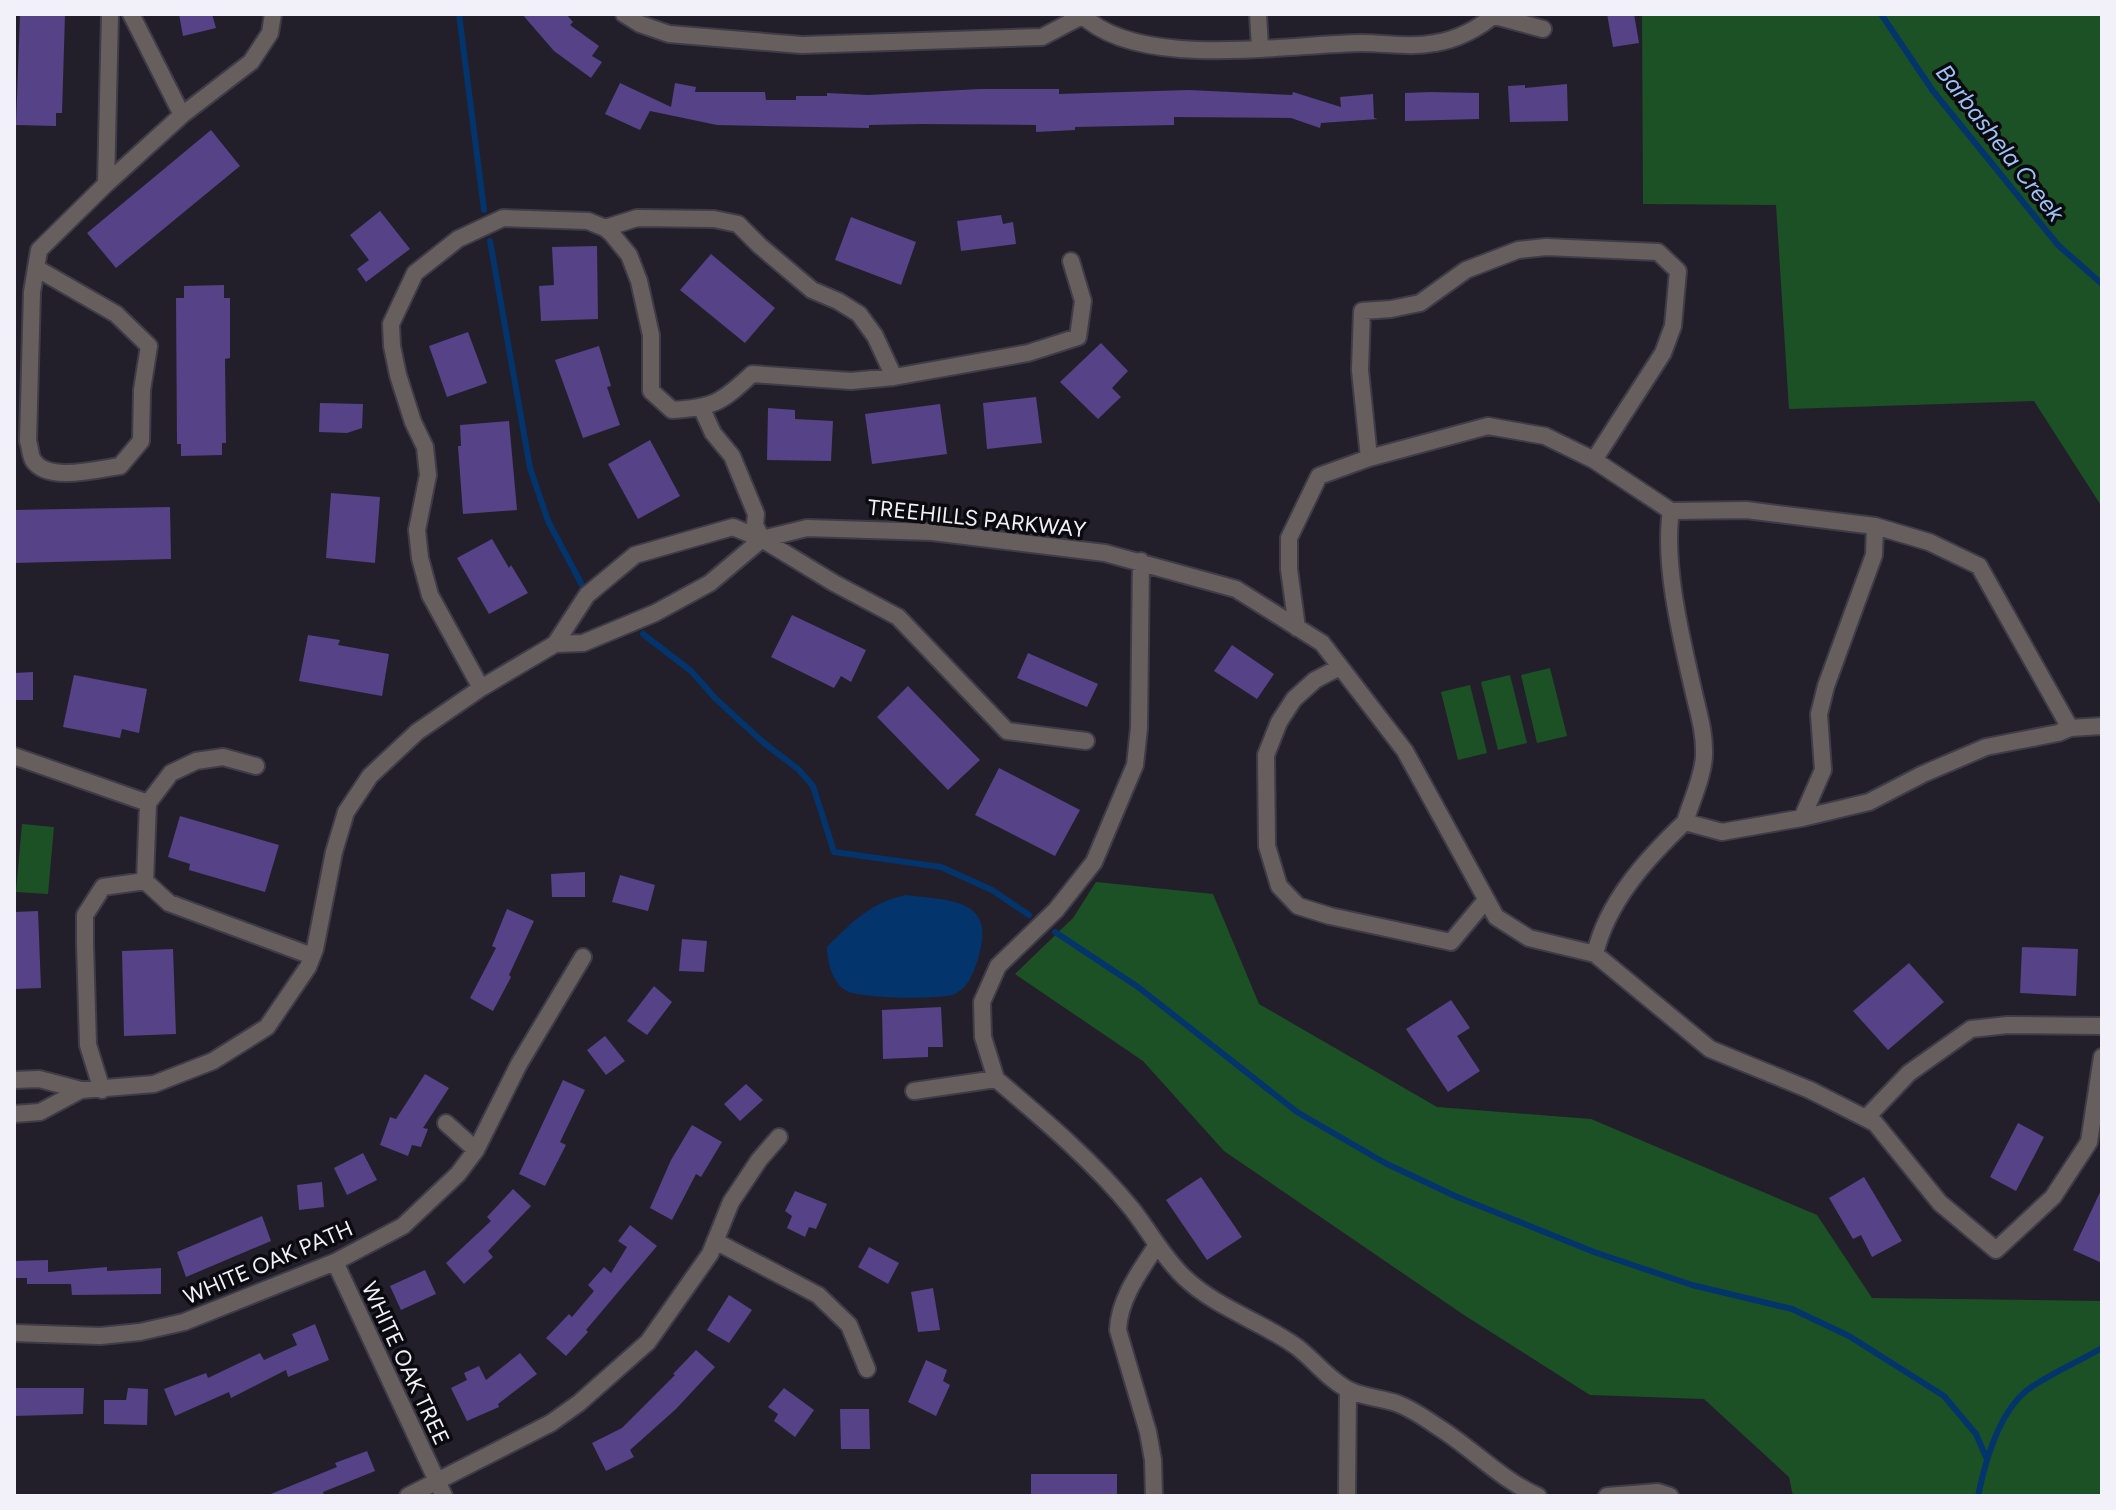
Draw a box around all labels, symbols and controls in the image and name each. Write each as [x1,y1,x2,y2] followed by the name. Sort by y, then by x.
[1930,58,2072,228] water label: Barbashela Creek
[866,494,1088,543] street label: TREEHILLS PARKWAY
[180,1215,357,1310] street label: WHITE OAK PATH
[356,1277,455,1449] street label: WHITE OAK TREE

